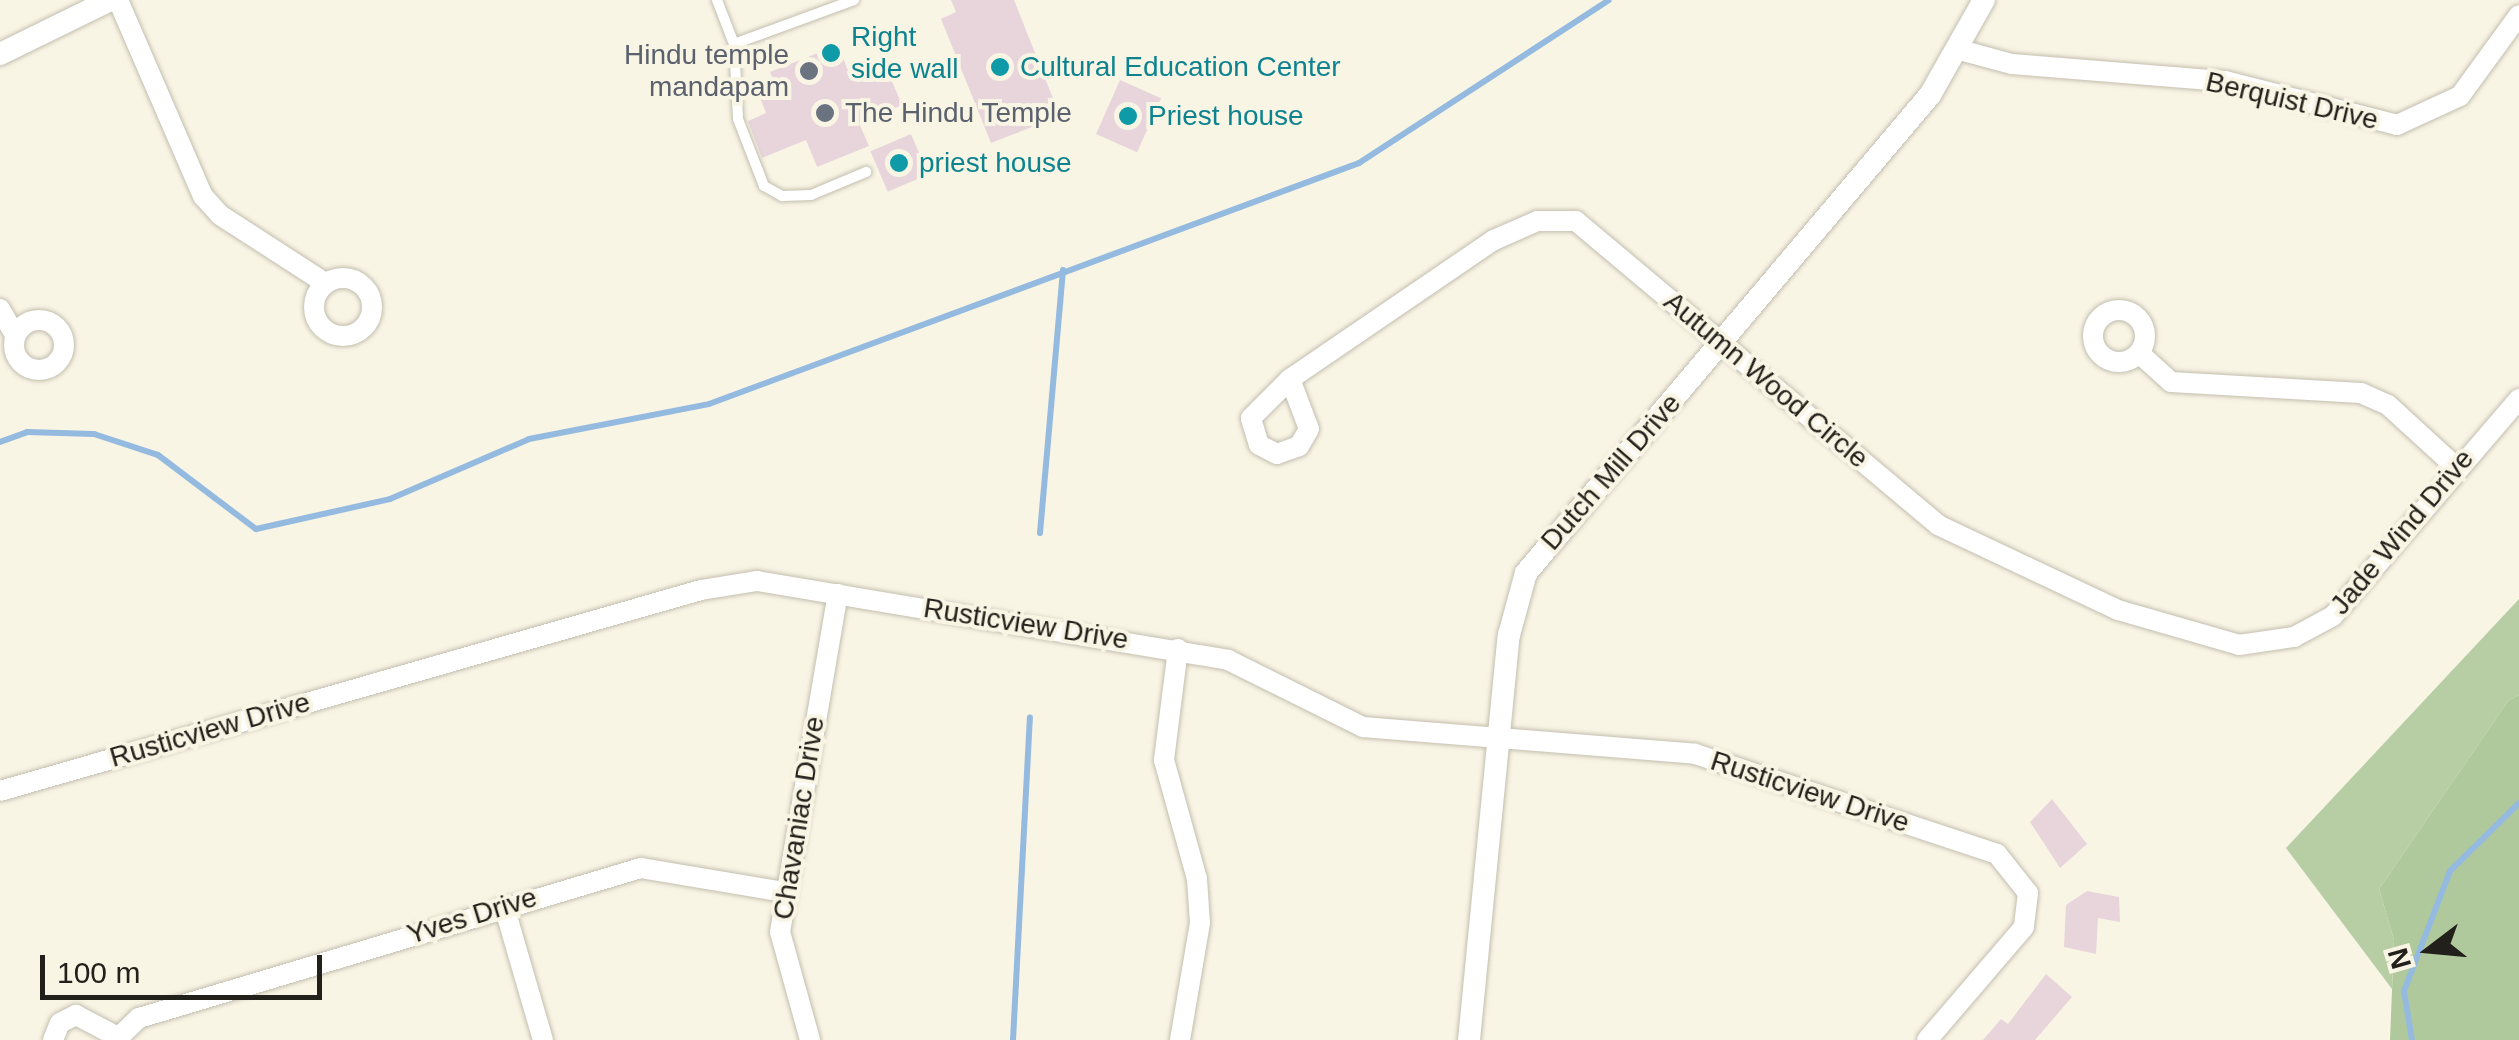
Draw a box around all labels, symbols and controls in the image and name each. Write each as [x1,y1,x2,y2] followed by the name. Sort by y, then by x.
[851,20,958,86] place label: Right side wall
[624,38,789,104] place label: Hindu temple mandapam
[820,42,842,64] marker: Right side wall
[1020,50,1341,84] place label: Cultural Education Center
[989,56,1011,78] marker: Cultural Education Center
[798,60,820,82] marker: Hindu temple mandapam
[2203,65,2381,137] street label: Berquist Drive
[845,96,1072,130] place label: The Hindu Temple
[1148,99,1304,133] place label: Priest house
[814,102,836,124] marker: The Hindu Temple
[1117,105,1139,127] marker: Priest house
[919,146,1072,180] place label: priest house
[888,152,910,174] marker: priest house
[1657,285,1875,475] street label: Autumn Wood Circle
[1534,387,1688,557] street label: Dutch Mill Drive
[2323,443,2481,621] street label: Jade Wind Drive
[921,591,1131,657] street label: Rusticview Drive
[106,685,314,775] street label: Rusticview Drive
[766,714,832,922] street label: Chavaniac Drive
[1706,744,1914,840] street label: Rusticview Drive
[403,880,541,952] street label: Yves Drive
[2379,900,2479,1000] north arrow
[45,935,328,997] scale bar
[2382,944,2417,972] text: N
[57,956,140,989] text: 100 m

